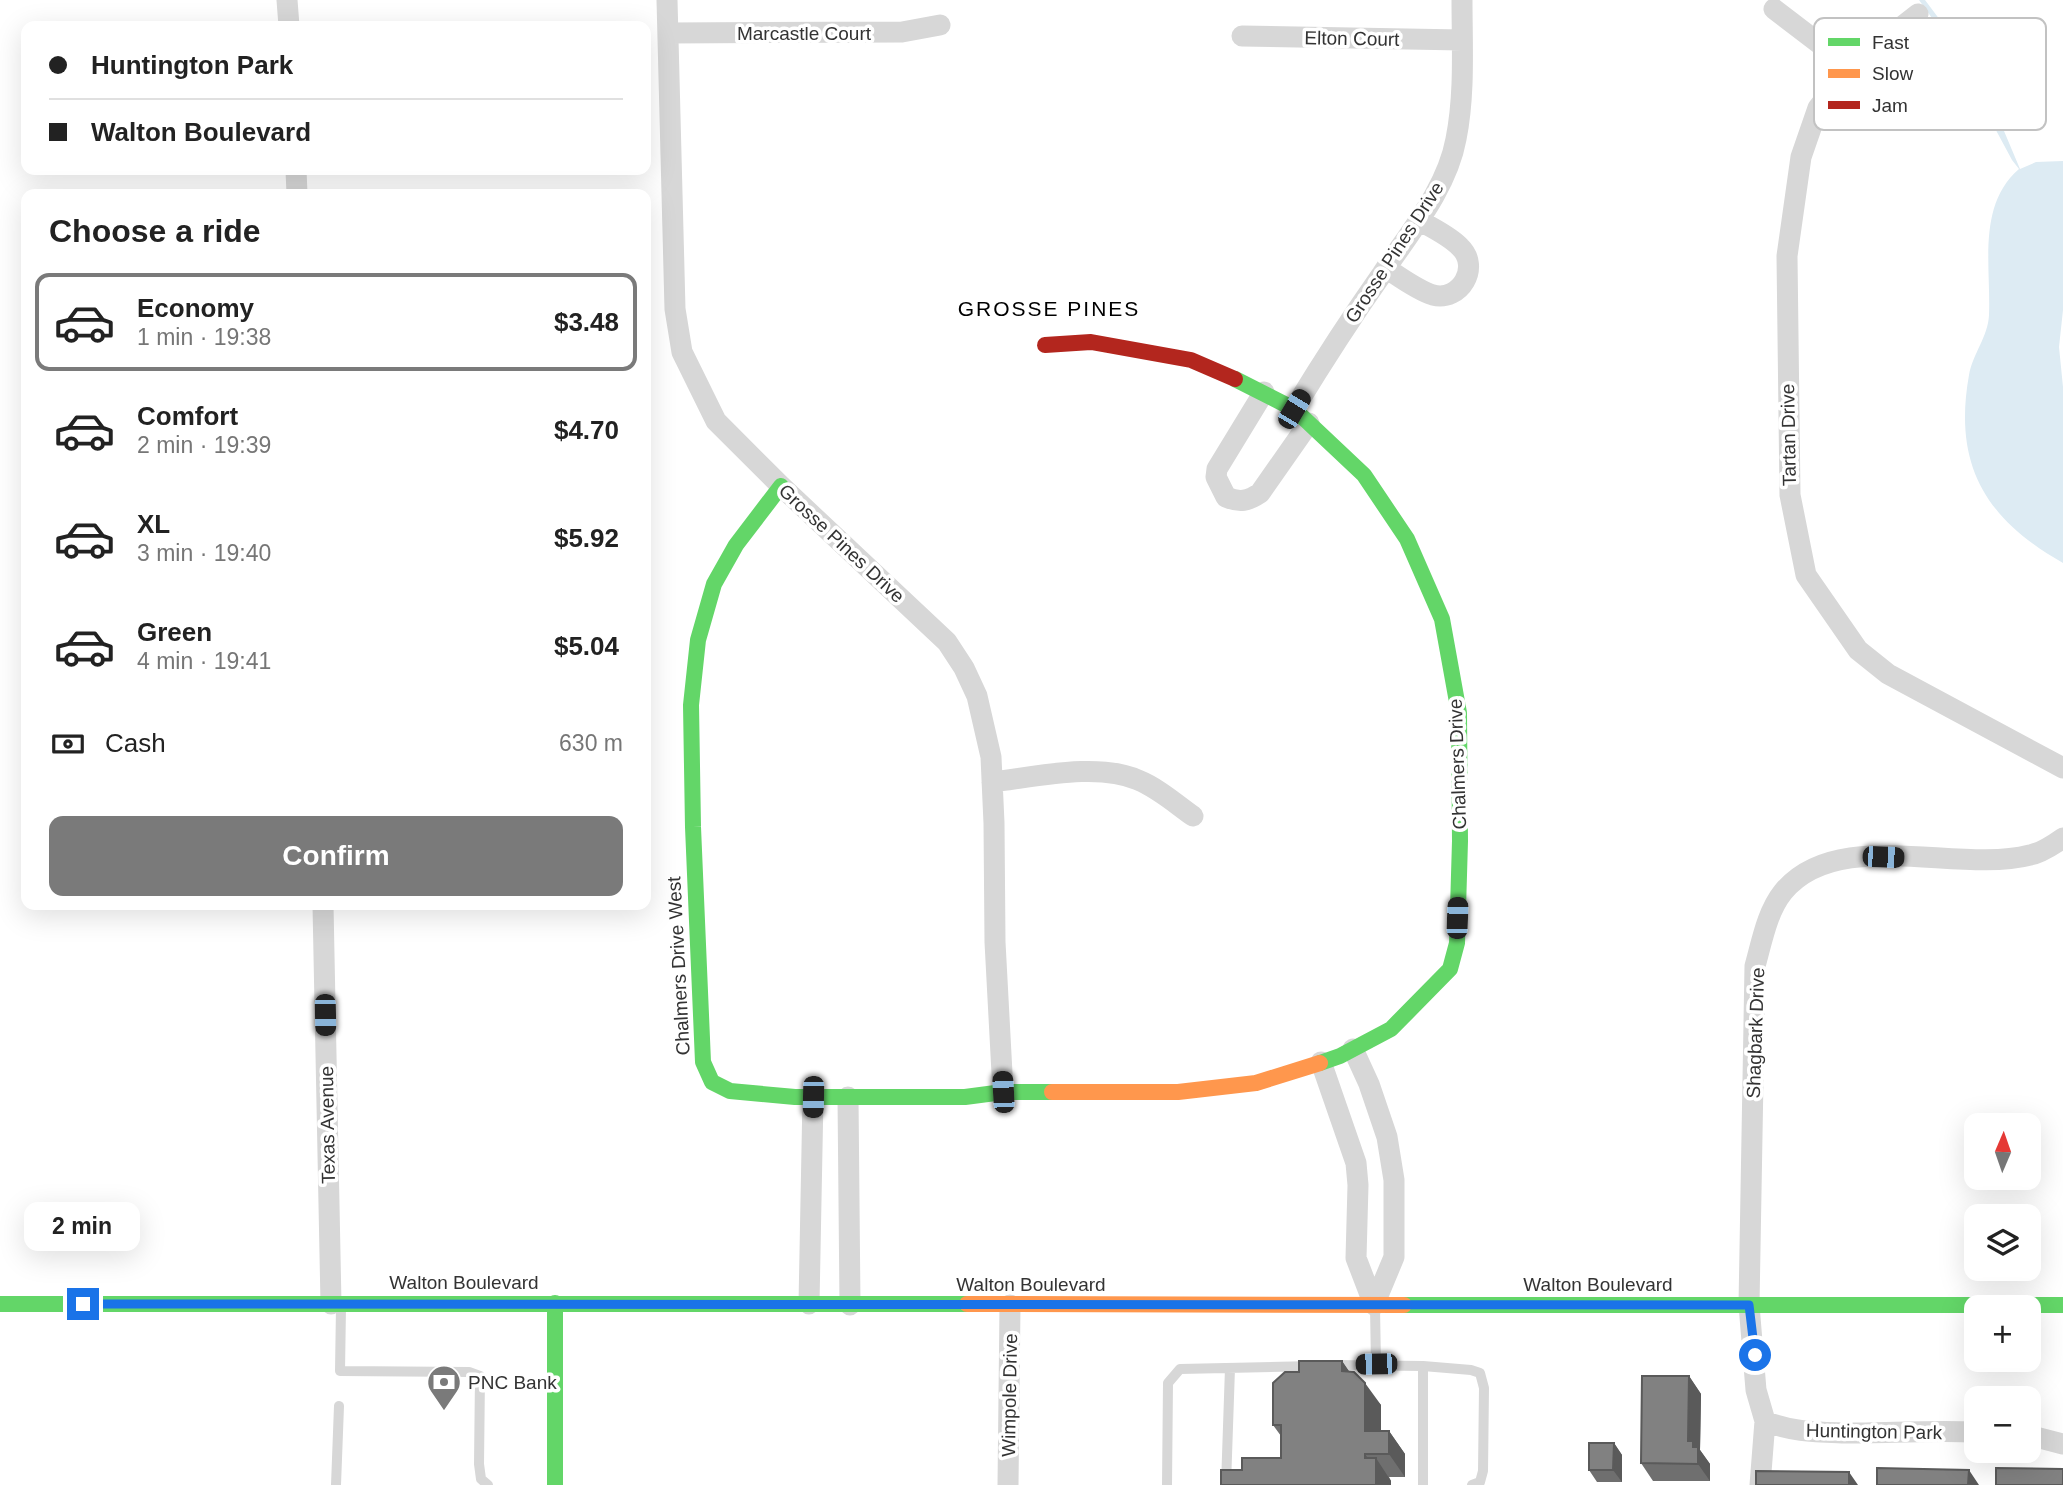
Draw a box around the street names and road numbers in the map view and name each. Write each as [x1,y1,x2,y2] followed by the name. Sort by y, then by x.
[737,23,872,44] street label: Marcastle Court
[1304,27,1400,50] street label: Elton Court
[1341,178,1448,327] street label: Grosse Pines Drive
[1777,384,1800,486] street label: Tartan Drive
[775,480,909,607] street label: Grosse Pines Drive
[1445,698,1470,830] street label: Chalmers Drive
[663,875,694,1056] street label: Chalmers Drive West
[1743,967,1768,1099] street label: Shagbark Drive
[316,1066,339,1184] street label: Texas Avenue
[389,1272,539,1293] street label: Walton Boulevard
[956,1274,1106,1295] street label: Walton Boulevard
[1523,1274,1673,1295] street label: Walton Boulevard
[998,1333,1021,1457] street label: Wimpole Drive
[1806,1420,1943,1443] street label: Huntington Park

